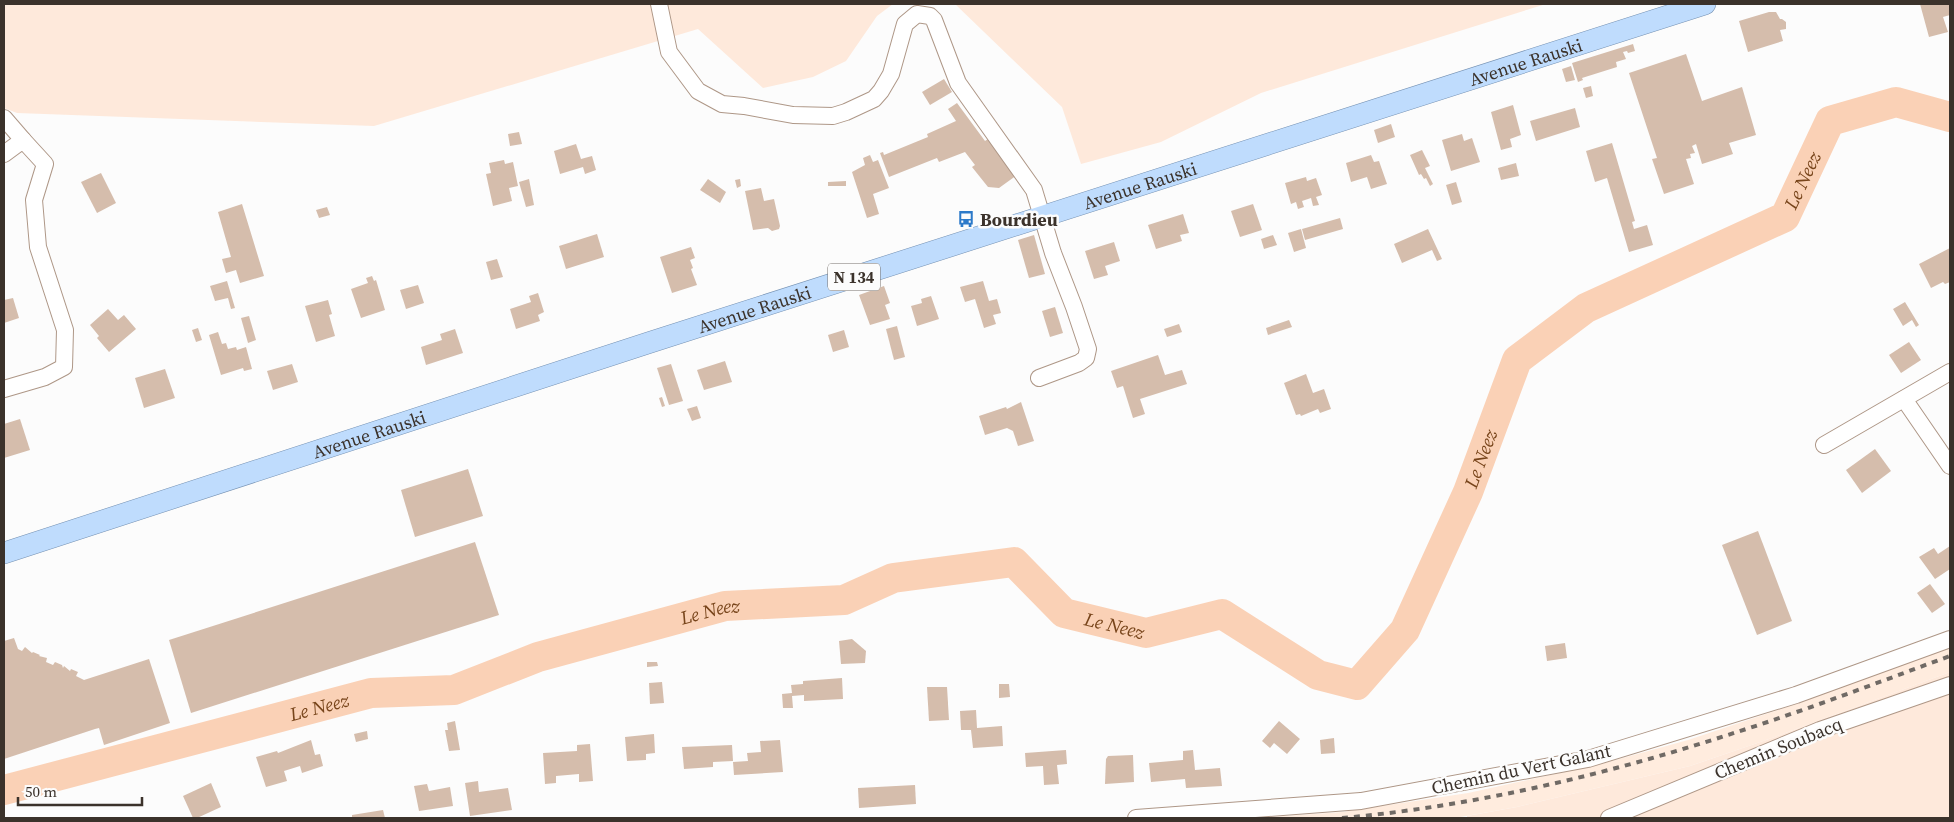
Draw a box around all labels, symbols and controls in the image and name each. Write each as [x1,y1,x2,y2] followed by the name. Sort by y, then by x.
[1466,32,1585,91] street label: Avenue Rauski
[1777,146,1827,214] water label: Le Neez
[1080,155,1200,215] street label: Avenue Rauski
[980,207,1058,232] place label: Bourdieu
[956,209,976,229] bus stop icon: Bourdieu
[828,264,880,290] road number: N 134
[694,279,814,339] street label: Avenue Rauski
[309,404,429,464] street label: Avenue Rauski
[1457,425,1504,493] water label: Le Neez
[676,592,741,631] water label: Le Neez
[1081,605,1148,645] water label: Le Neez
[286,686,353,727] water label: Le Neez
[1710,711,1847,785] street label: Chemin Soubacq
[1429,738,1613,800] street label: Chemin du Vert Galant
[18,774,141,806] scale bar
[25,781,57,802] text: 50 m

